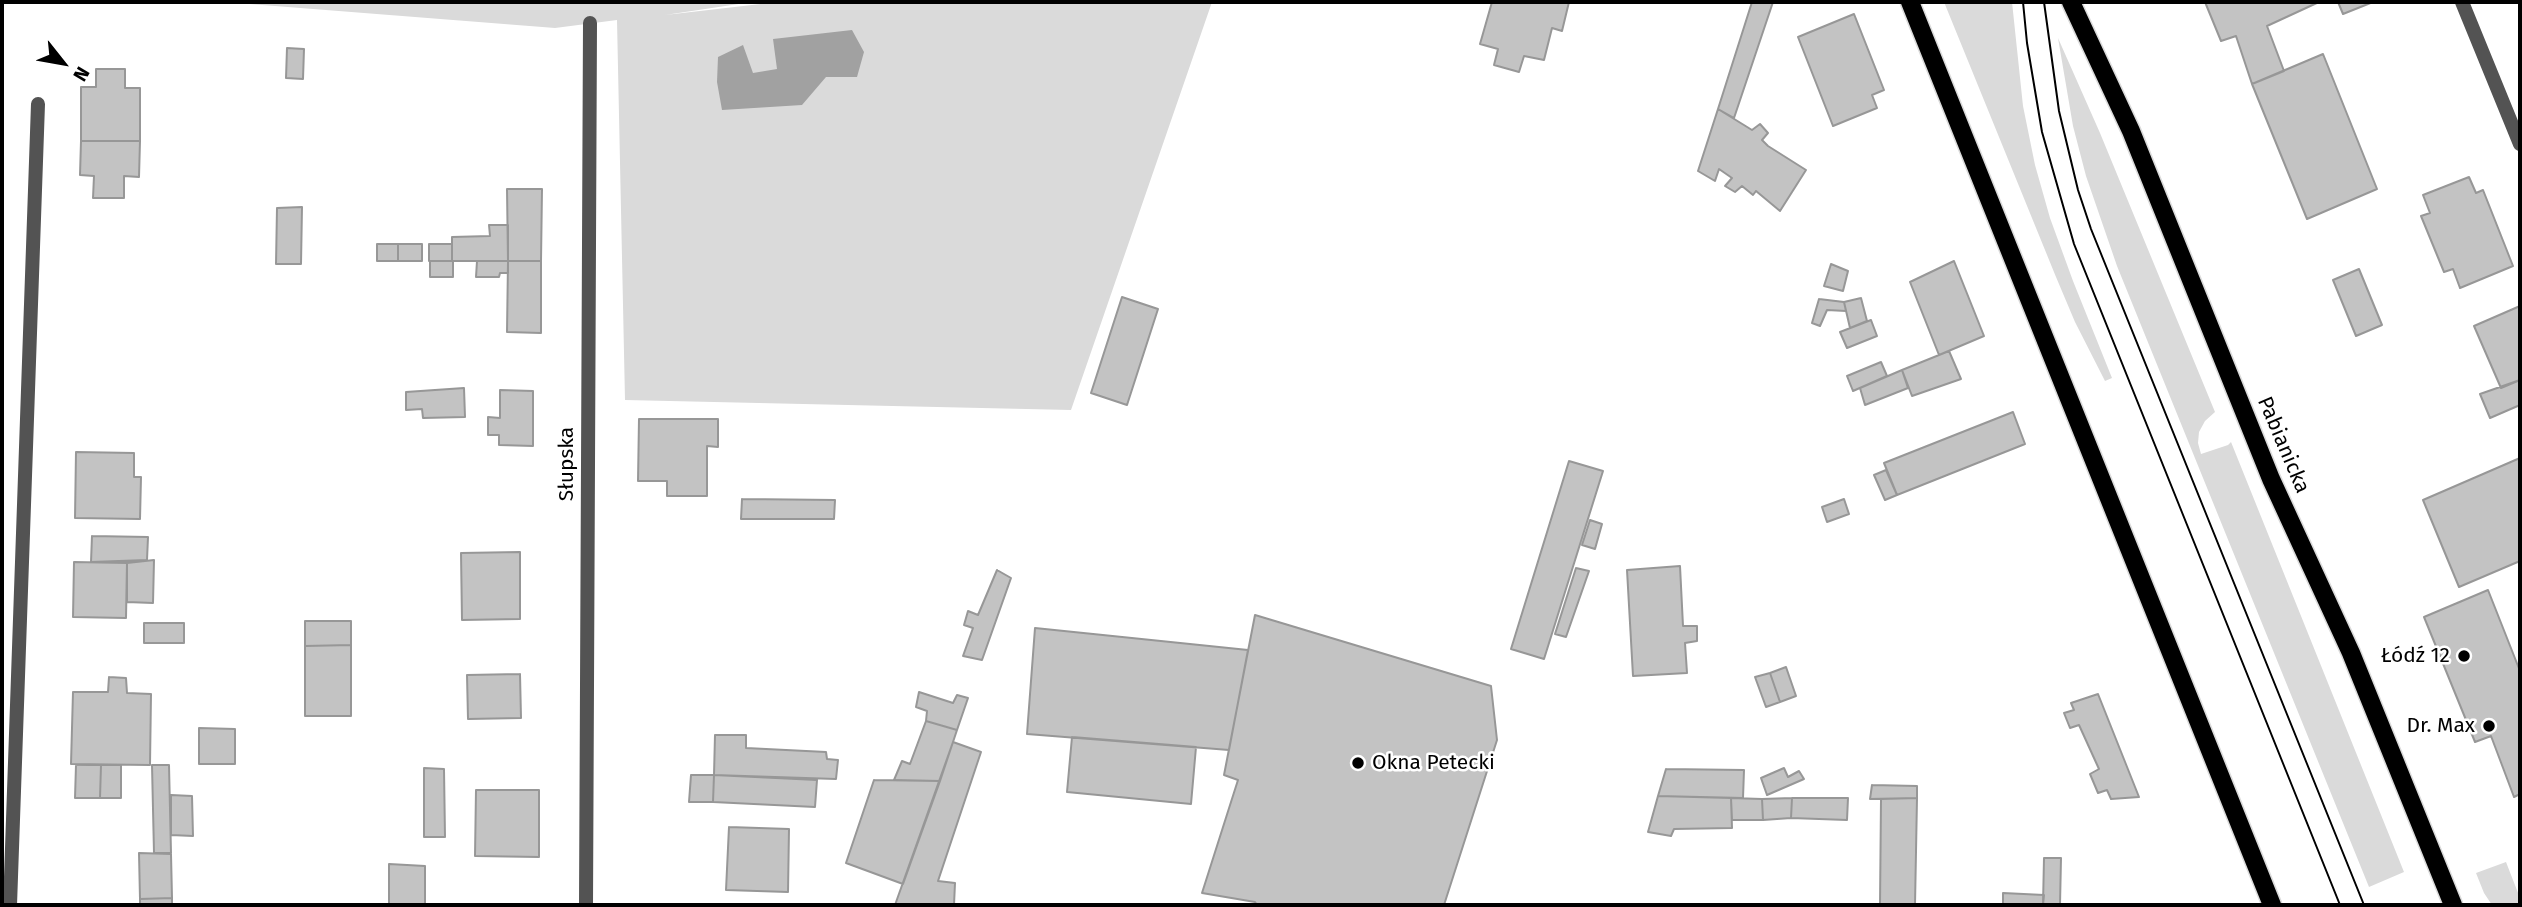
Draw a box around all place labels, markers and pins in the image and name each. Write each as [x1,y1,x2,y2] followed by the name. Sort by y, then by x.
[2381,643,2450,669] place label: Łódź 12
[2456,648,2472,664] marker: Łódź 12
[2406,713,2475,739] place label: Dr. Max
[2481,718,2497,734] marker: Dr. Max
[1372,750,1495,776] place label: Okna Petecki
[1350,755,1366,771] marker: Okna Petecki

